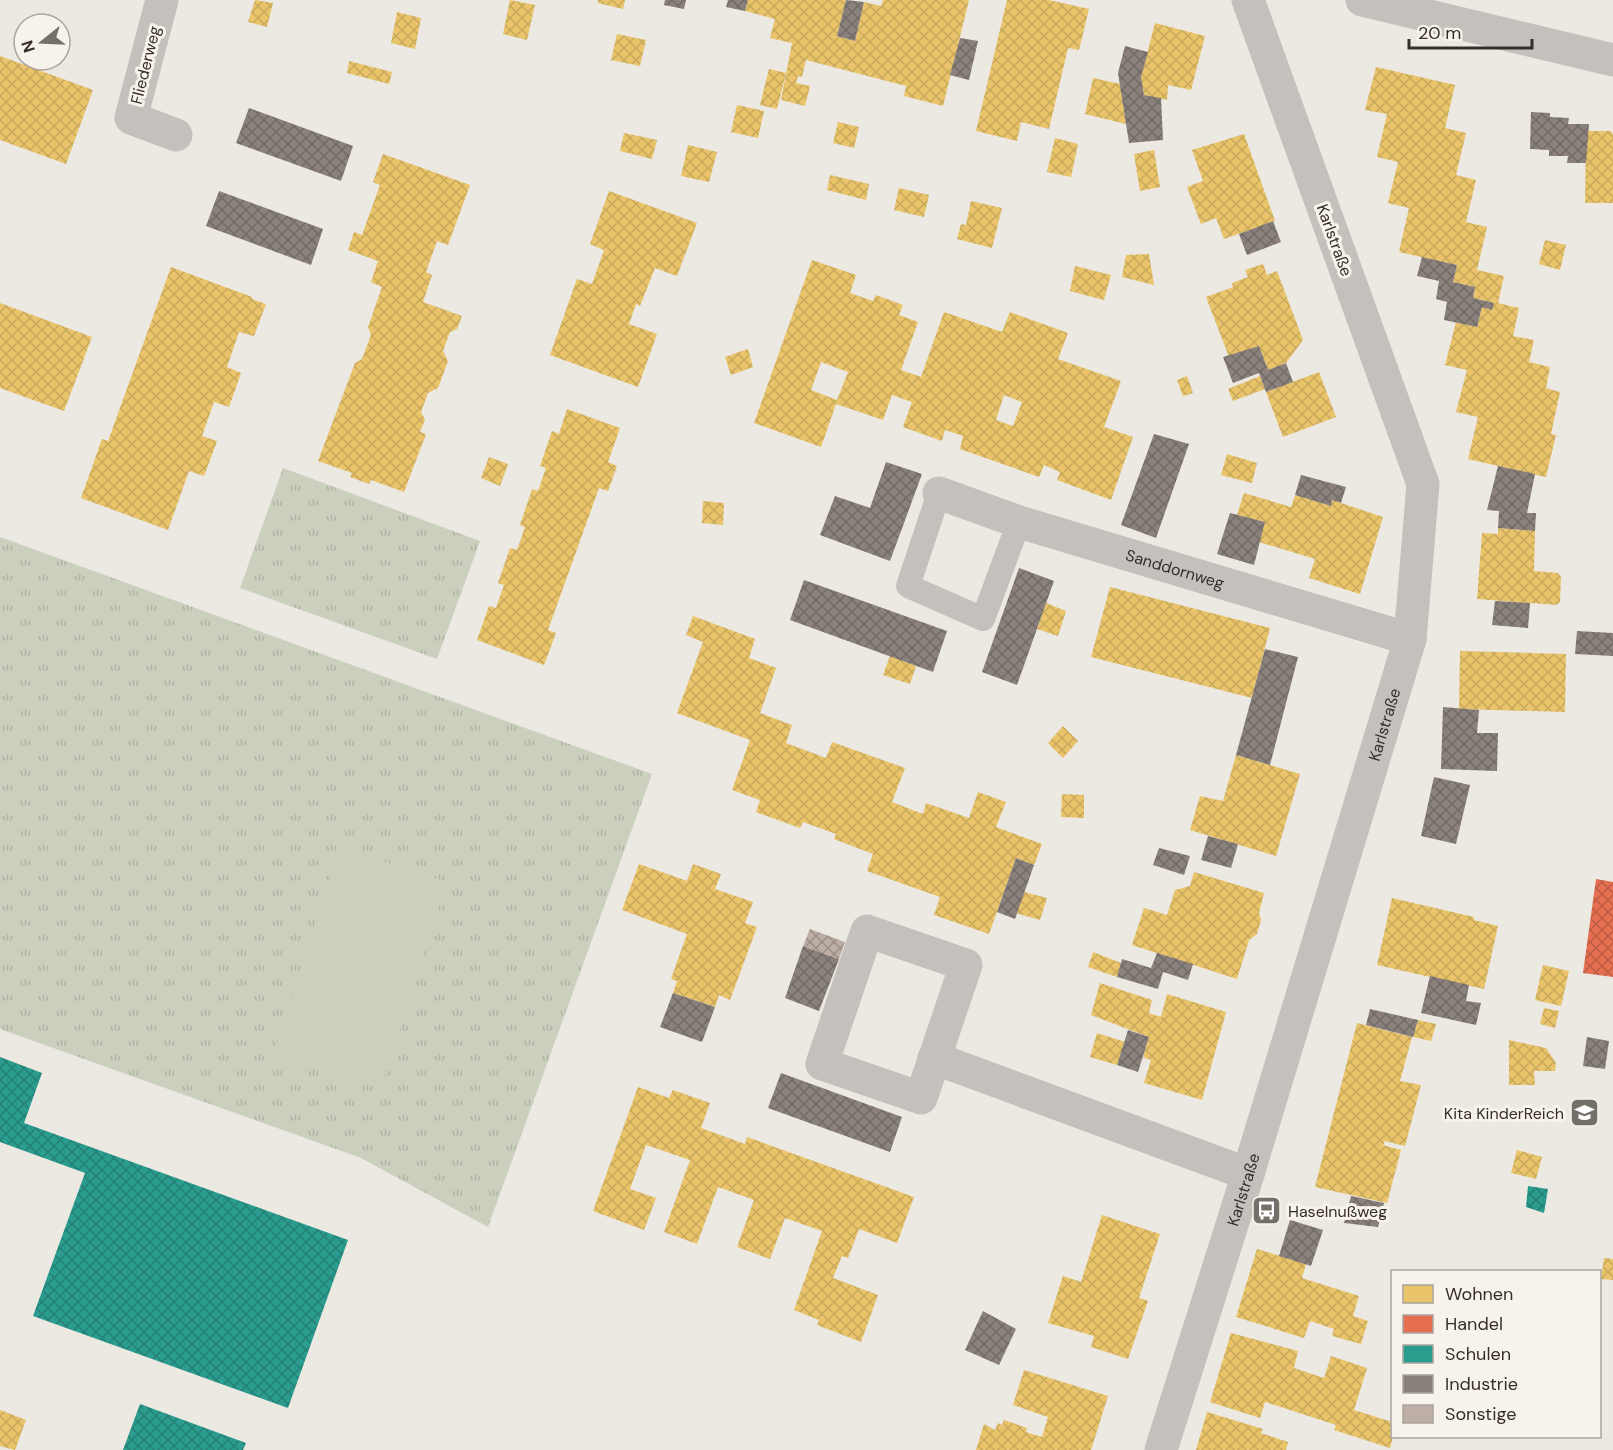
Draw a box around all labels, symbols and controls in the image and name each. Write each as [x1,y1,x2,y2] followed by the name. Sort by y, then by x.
[12,12,72,72] north arrow
[1409,12,1532,50] scale bar
[1418,21,1461,45] text: 20 m
[126,24,165,106] street label: Fliederweg
[16,38,40,55] text: N
[1312,201,1357,279] street label: Karlstraße
[1123,545,1227,594] street label: Sanddornweg
[1364,686,1406,764] street label: Karlstraße
[1569,1097,1601,1129] school or university icon: Kita KinderReich
[1444,1103,1564,1124] place label: Kita KinderReich
[1222,1151,1265,1229] street label: Karlstraße
[1251,1195,1283,1227] bus stop icon: Haselnußweg
[1288,1201,1387,1222] place label: Haselnußweg
[1391,1270,1601,1438] legend
[1445,1282,1513,1306] text: Wohnen
[1445,1312,1503,1336] text: Handel
[1445,1342,1511,1366] text: Schulen
[1445,1372,1518,1396] text: Industrie
[1445,1402,1516,1426] text: Sonstige

